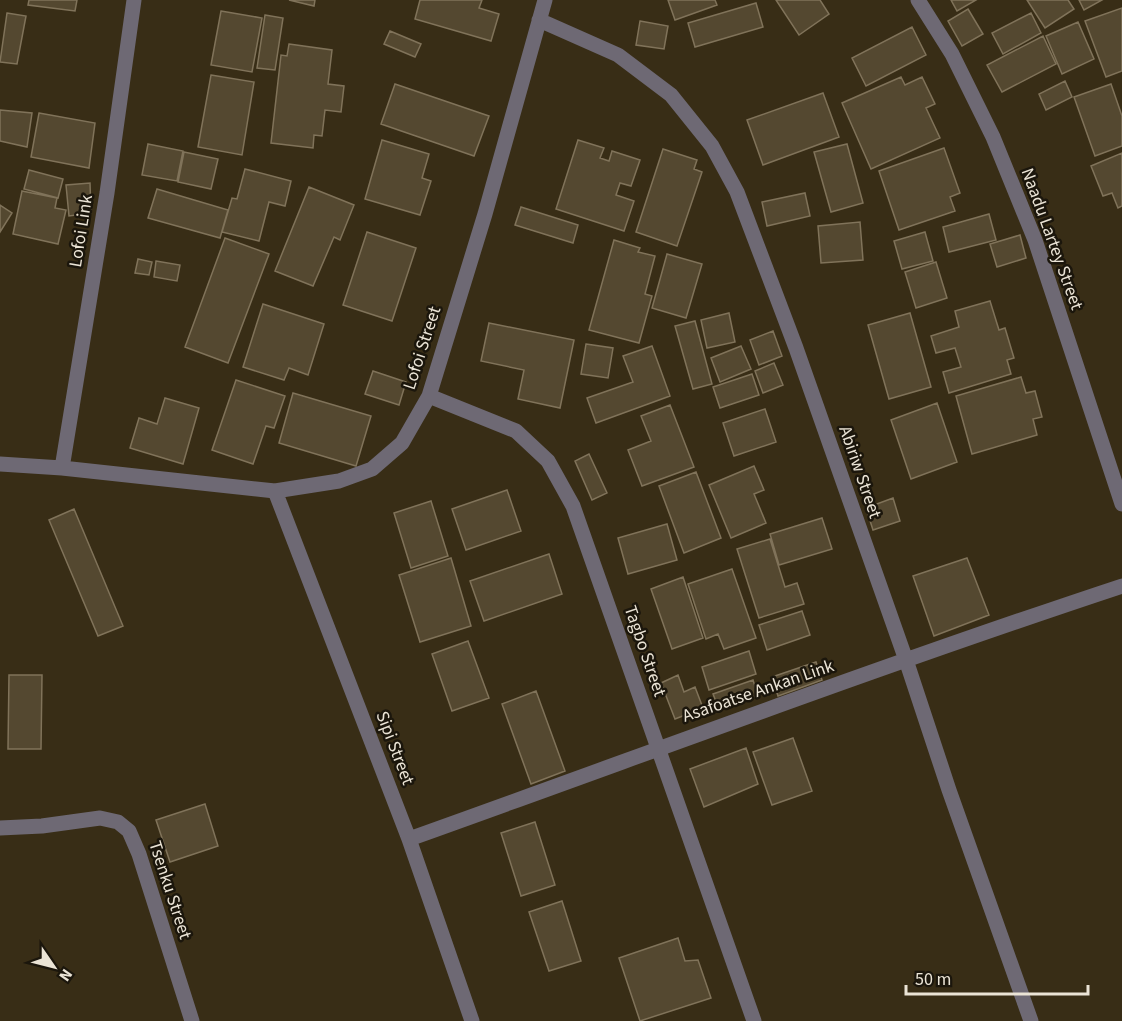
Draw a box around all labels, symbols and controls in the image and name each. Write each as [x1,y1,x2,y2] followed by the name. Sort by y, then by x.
[1015,165,1089,313] street label: Naadu Lartey Street
[63,193,99,269] street label: Lofoi Link
[397,303,447,393] street label: Lofoi Street
[832,422,888,522] street label: Abiriw Street
[618,602,672,700] street label: Tagbo Street
[679,653,837,729] street label: Asafoatse Ankan Link
[370,708,420,788] street label: Sipi Street
[142,838,198,942] street label: Tsenku Street
[24,937,84,997] north arrow
[906,958,1088,996] scale bar
[53,964,78,986] text: N
[915,967,951,992] text: 50 m

